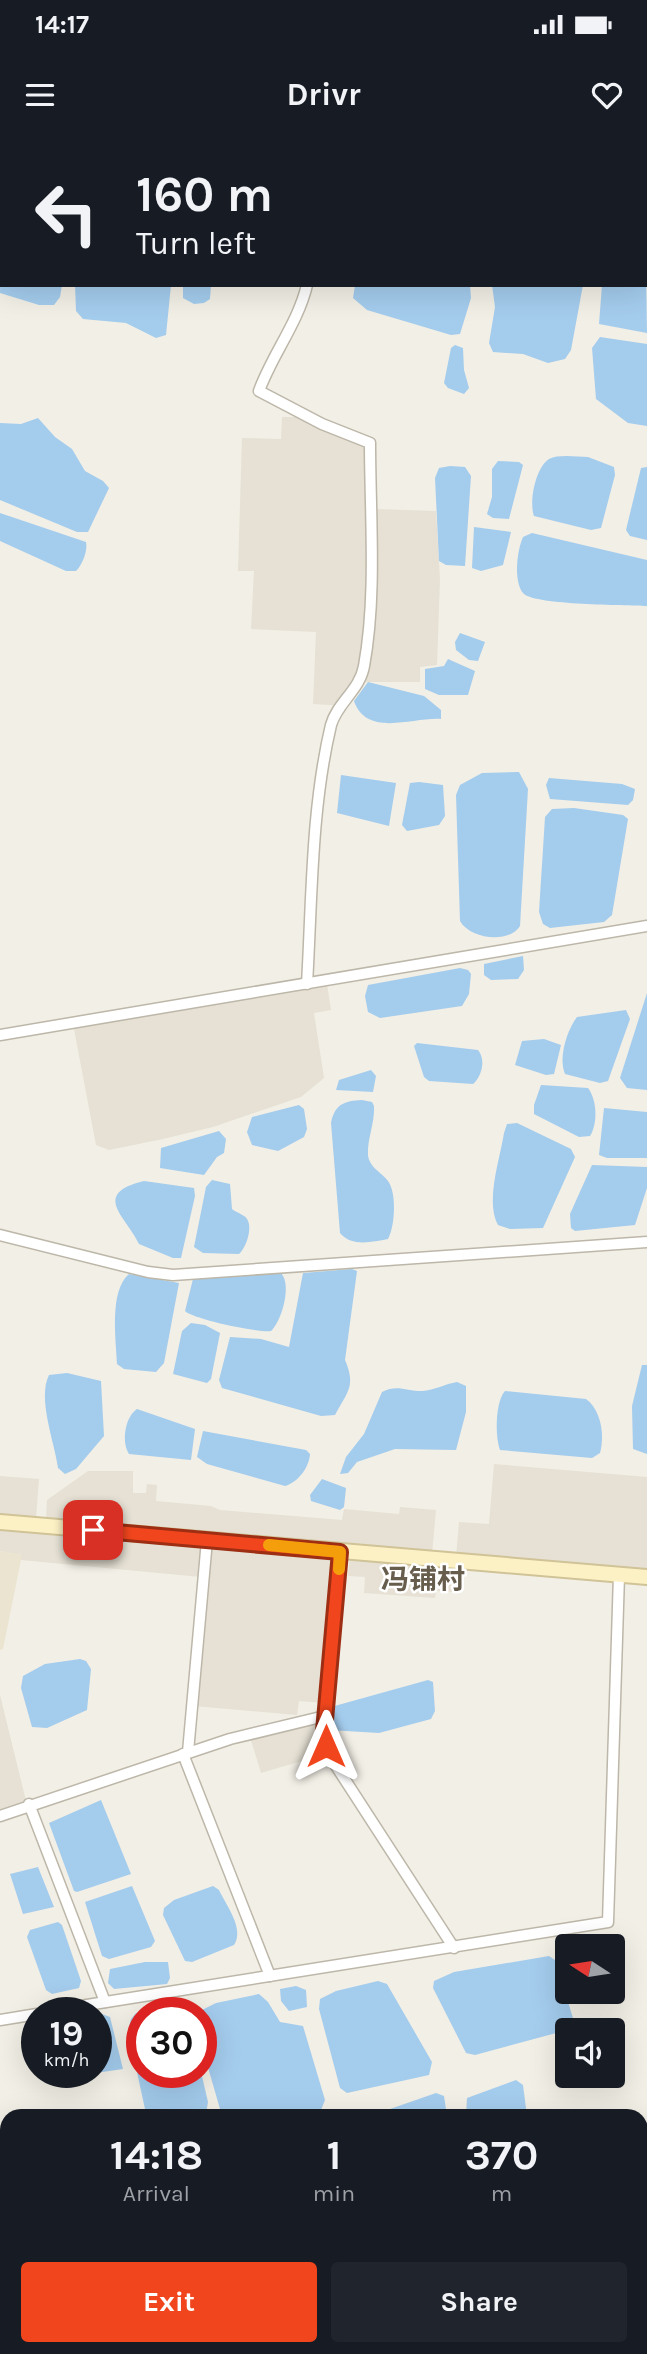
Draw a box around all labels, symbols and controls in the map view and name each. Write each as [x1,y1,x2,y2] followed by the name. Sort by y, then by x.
[35,9,89,40] text: 14:17
[21,76,59,114] icon: menu
[286,76,361,113] text: Drivr
[588,76,626,114] icon: heart
[136,166,273,223] text: 160 m
[21,168,112,259] icon: left
[136,225,256,262] text: Turn left
[63,1500,123,1560] pin
[74,1511,112,1549] icon: arrive
[381,1563,465,1596] district label: 冯铺村
[289,1709,363,1783] position arrow
[555,1934,625,2004] north arrow
[555,1934,625,2088] map controls
[126,1997,217,2088] speed limit sign: 30
[50,2013,83,2054] text: 19
[555,2018,625,2088] button: sound
[44,2049,89,2071] text: km/h
[110,2130,203,2180] text: 14:18
[326,2130,341,2180] text: 1
[465,2130,538,2180] text: 370
[123,2180,190,2207] text: Arrival
[313,2180,355,2207] text: min
[491,2180,512,2207] text: m
[21,2262,317,2342] button: Exit
[331,2262,627,2342] button: Share

